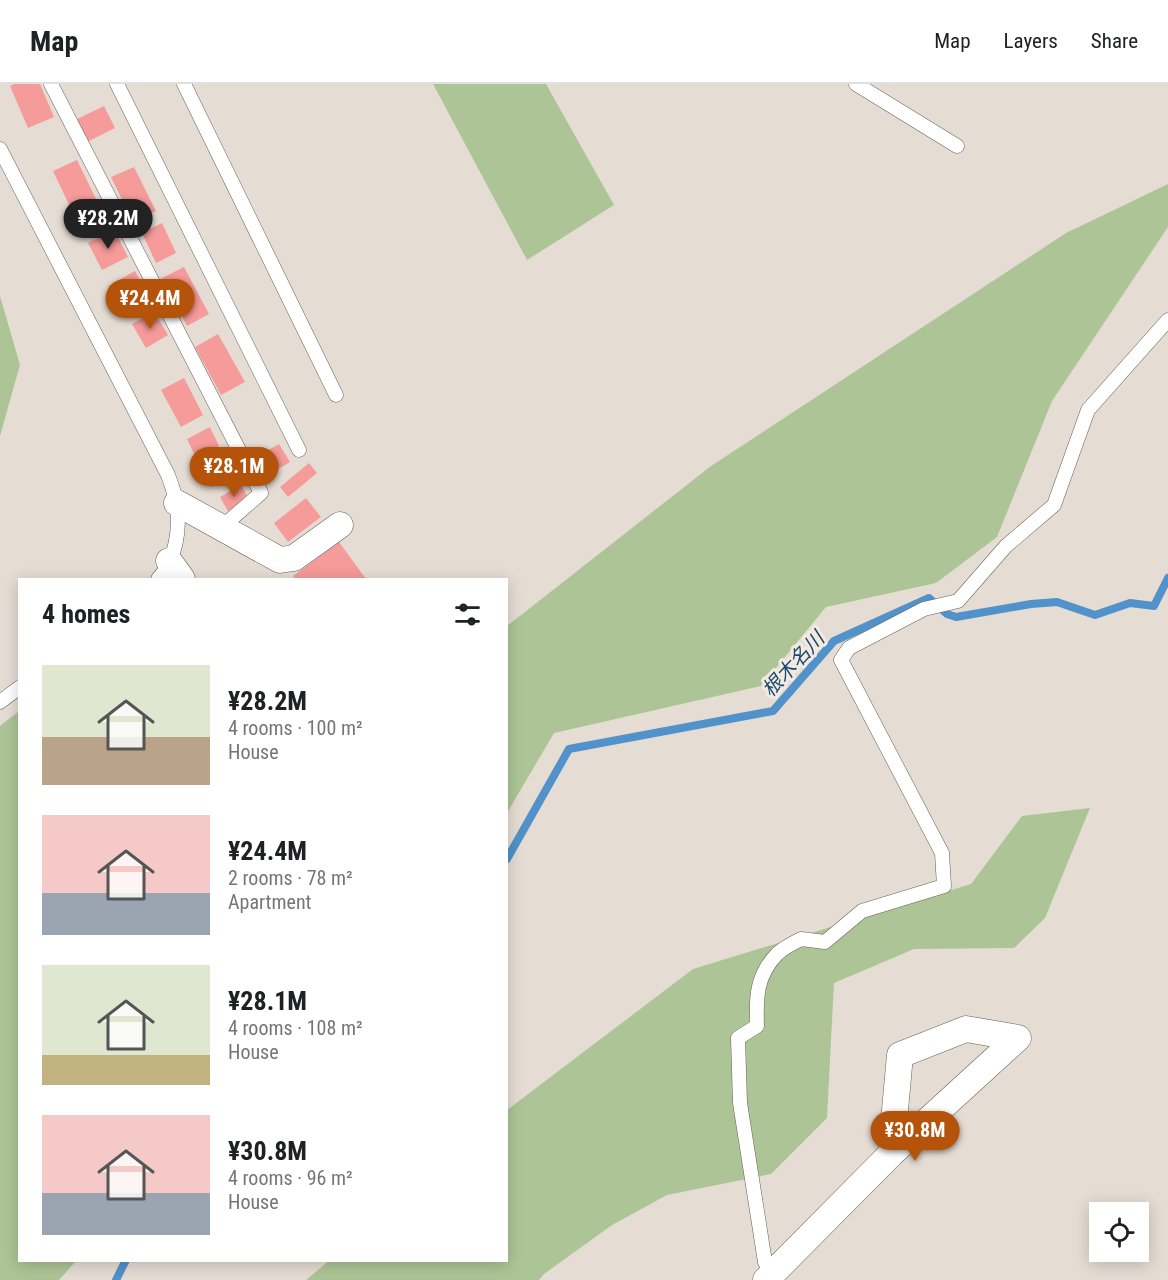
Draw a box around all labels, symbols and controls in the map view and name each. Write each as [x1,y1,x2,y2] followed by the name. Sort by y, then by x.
[30,25,78,58] text: Map
[934,29,971,53] text: Map
[1004,29,1058,53] text: Layers
[1091,29,1138,53] text: Share
[59,199,157,250] pin: ¥28.2M
[78,206,138,230] text: ¥28.2M
[101,279,199,330] pin: ¥24.4M
[120,286,180,310] text: ¥24.4M
[185,447,283,498] pin: ¥28.1M
[204,454,264,478] text: ¥28.1M
[451,598,484,631] icon: filters
[42,599,130,629] text: 4 homes
[757,625,830,701] water label: 根木名川
[228,686,307,716] text: ¥28.2M
[90,689,162,761] icon: home
[228,716,363,740] text: 4 rooms · 100 m²
[228,740,279,764] text: House
[228,836,307,866] text: ¥24.4M
[90,839,162,911] icon: home
[228,866,353,890] text: 2 rooms · 78 m²
[228,890,312,914] text: Apartment
[228,986,307,1016] text: ¥28.1M
[90,989,162,1061] icon: home
[228,1016,363,1040] text: 4 rooms · 108 m²
[228,1040,279,1064] text: House
[866,1111,964,1162] pin: ¥30.8M
[885,1118,945,1142] text: ¥30.8M
[228,1136,307,1166] text: ¥30.8M
[90,1139,162,1211] icon: home
[228,1166,353,1190] text: 4 rooms · 96 m²
[228,1190,279,1214] text: House
[1089,1202,1149,1262] map controls
[1089,1202,1149,1262] button: locate

